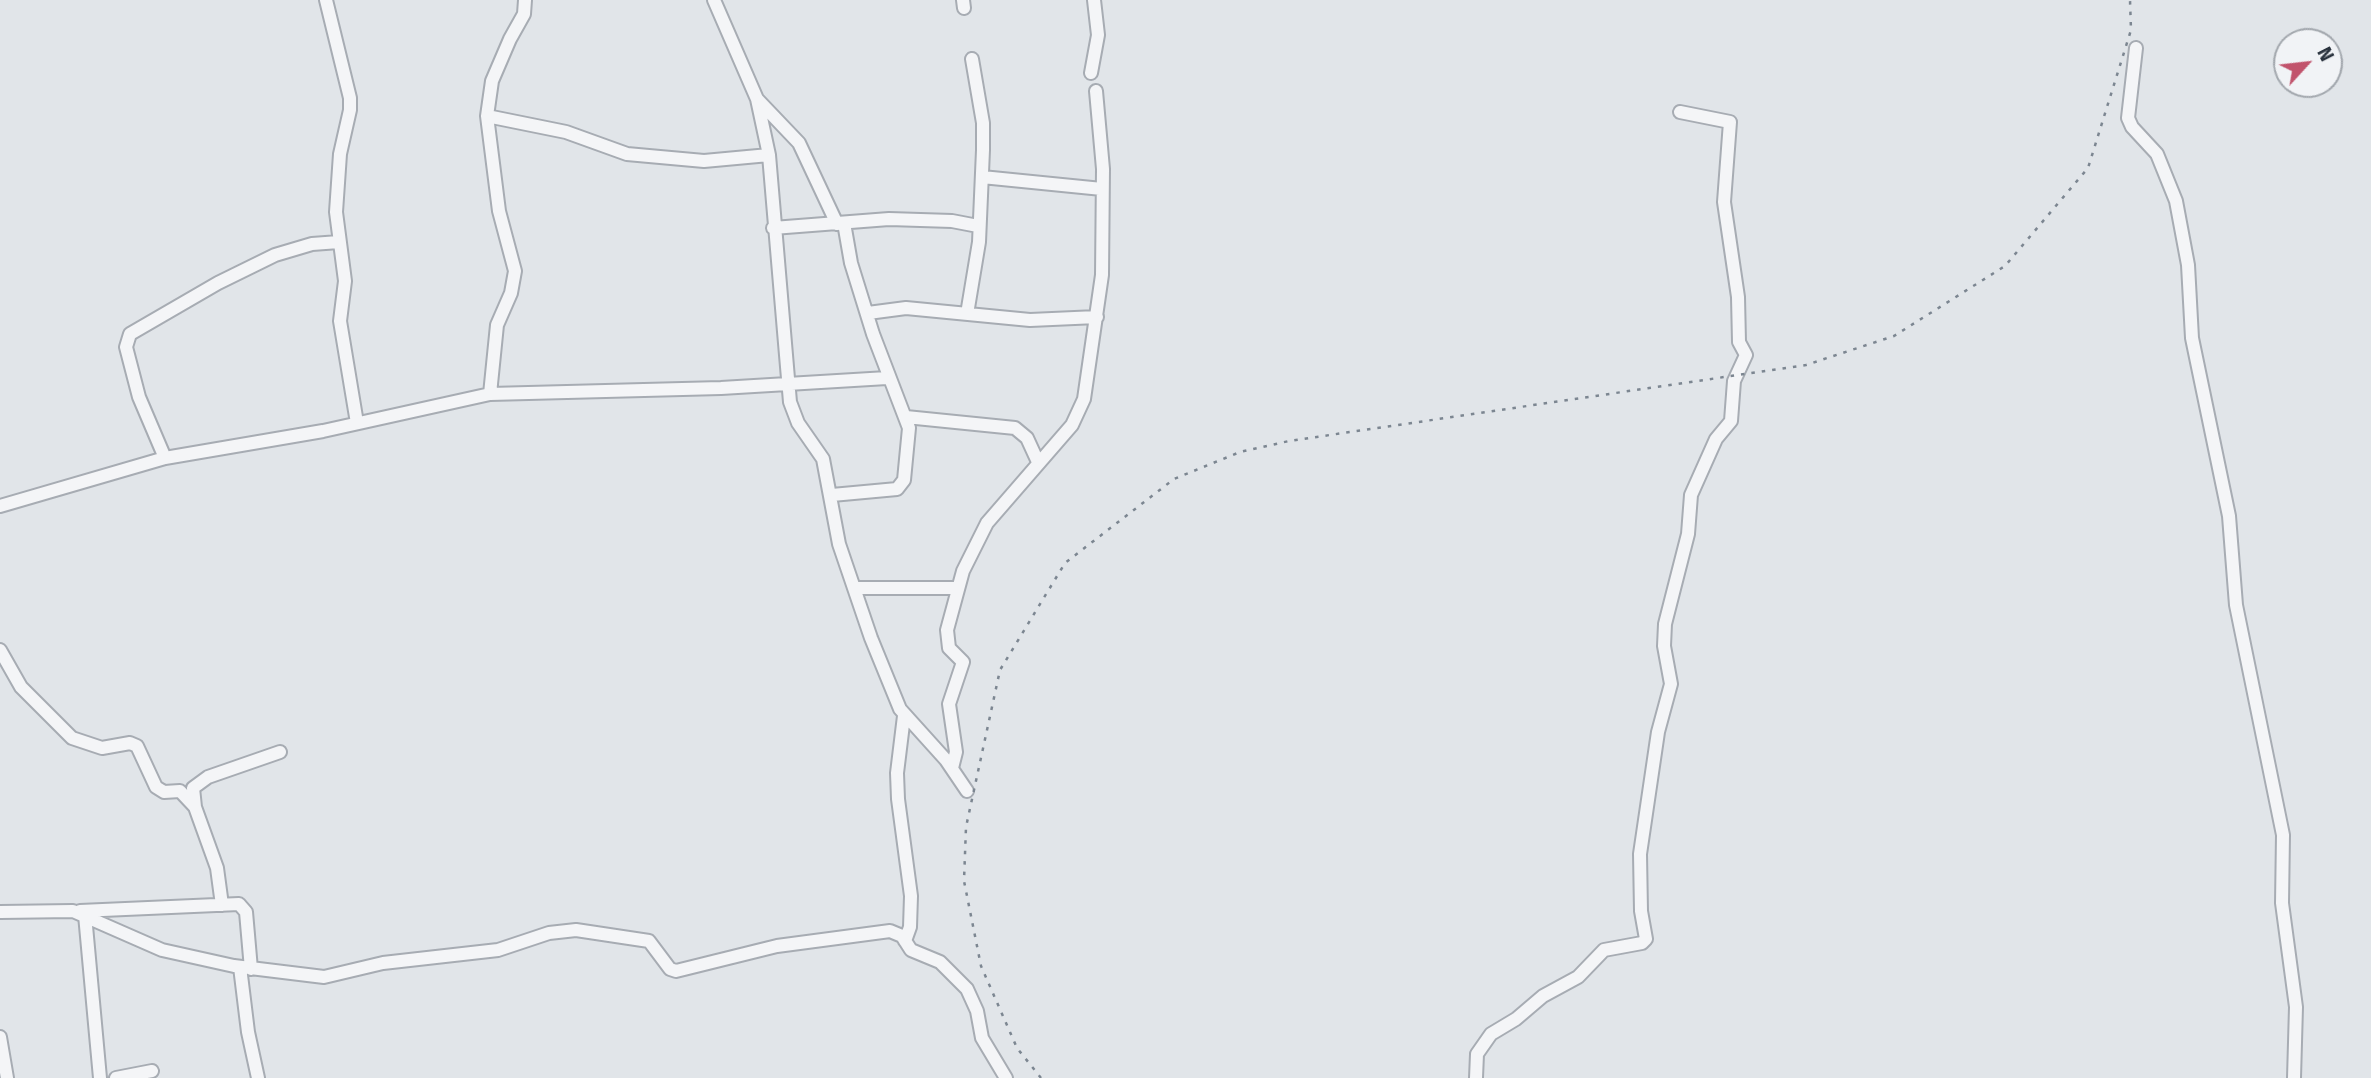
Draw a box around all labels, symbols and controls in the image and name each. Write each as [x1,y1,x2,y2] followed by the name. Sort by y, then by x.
[2273,28,2343,98] north arrow
[2312,43,2338,65] text: N

